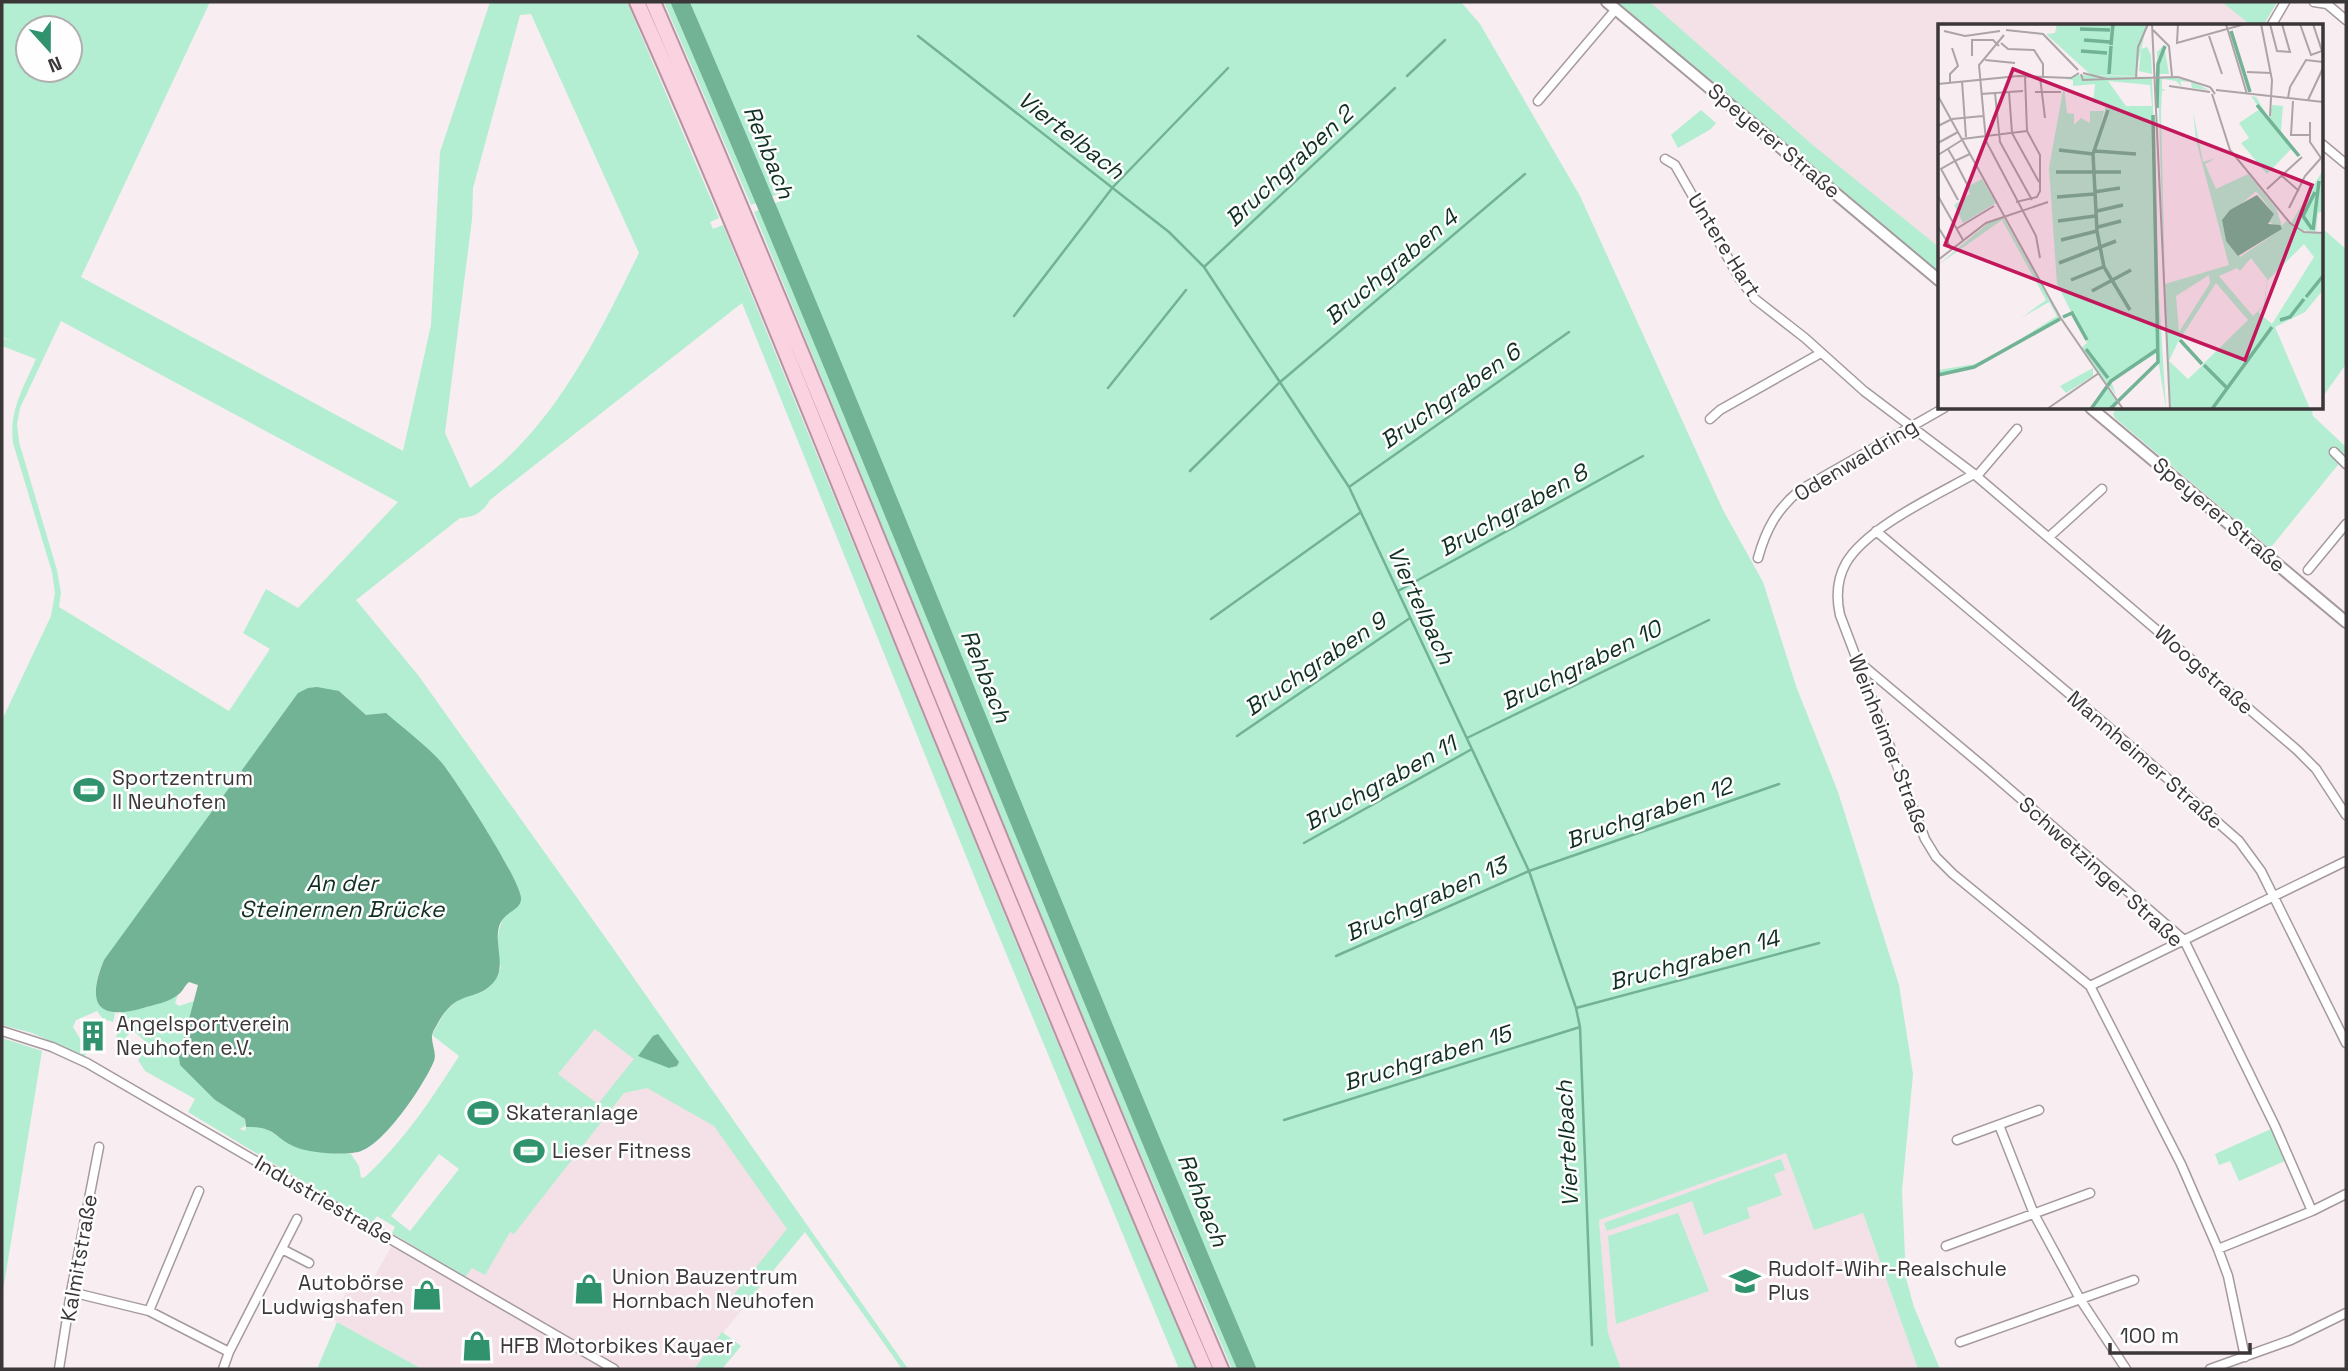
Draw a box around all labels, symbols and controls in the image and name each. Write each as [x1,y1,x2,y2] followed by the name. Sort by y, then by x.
[14,14,84,84] north arrow
[1938,24,2324,410] inset map
[44,50,65,78] text: N
[1702,77,1846,204] street label: Speyerer Straße
[1012,84,1131,187] water label: Viertelbach
[1219,98,1361,233] water label: Bruchgraben 2
[737,101,802,204] water label: Rehbach
[1682,188,1767,302] street label: Untere Hart
[1318,201,1465,331] water label: Bruchgraben 4
[1374,335,1528,455] water label: Bruchgraben 6
[1789,412,1923,507] street label: Odenwaldring
[2147,451,2291,578] street label: Speyerer Straße
[1434,456,1595,563] water label: Bruchgraben 8
[1381,541,1462,670] water label: Viertelbach
[1238,604,1393,722] water label: Bruchgraben 9
[1496,612,1668,717] water label: Bruchgraben 10
[2149,619,2260,720] street label: Woogstraße
[954,625,1019,728] water label: Rehbach
[1843,650,1936,838] street label: Weinheimer Straße
[2062,684,2229,835] street label: Mannheimer Straße
[1298,728,1464,837] water label: Bruchgraben 11
[112,764,253,815] place label: Sportzentrum II Neuhofen
[1562,770,1738,856] water label: Bruchgraben 12
[72,773,106,807] sports icon: Sportzentrum II Neuhofen
[2013,791,2189,953] street label: Schwetzinger Straße
[1340,849,1514,948] water label: Bruchgraben 13
[240,868,446,924] water label: An der Steinernen Brücke
[1606,923,1784,997] water label: Bruchgraben 14
[116,1010,290,1061] place label: Angelsportverein Neuhofen e.V.
[1339,1017,1518,1098] water label: Bruchgraben 15
[76,1019,110,1053] building icon: Angelsportverein Neuhofen e.V.
[1549,1079,1585,1208] water label: Viertelbach
[466,1096,500,1130] sports icon: Skateranlage
[506,1099,638,1126] place label: Skateranlage
[512,1134,546,1168] sports icon: Lieser Fitness
[552,1137,691,1164] place label: Lieser Fitness
[250,1149,399,1250] street label: Industriestraße
[1171,1149,1236,1252] water label: Rehbach
[54,1192,103,1324] street label: Kalmitstraße
[1768,1255,2007,1306] place label: Rudolf-Wihr-Realschule Plus
[612,1263,814,1314] place label: Union Bauzentrum Hornbach Neuhofen
[1728,1264,1762,1298] school or university icon: Rudolf-Wihr-Realschule Plus
[261,1269,404,1320] place label: Autobörse Ludwigshafen
[572,1272,606,1306] shop icon: Union Bauzentrum Hornbach Neuhofen
[410,1278,444,1312] shop icon: Autobörse Ludwigshafen
[2110,1312,2250,1356] scale bar
[2120,1322,2179,1349] text: 100 m
[460,1329,494,1363] shop icon: HFB Motorbikes Kayaer
[500,1332,733,1359] place label: HFB Motorbikes Kayaer

